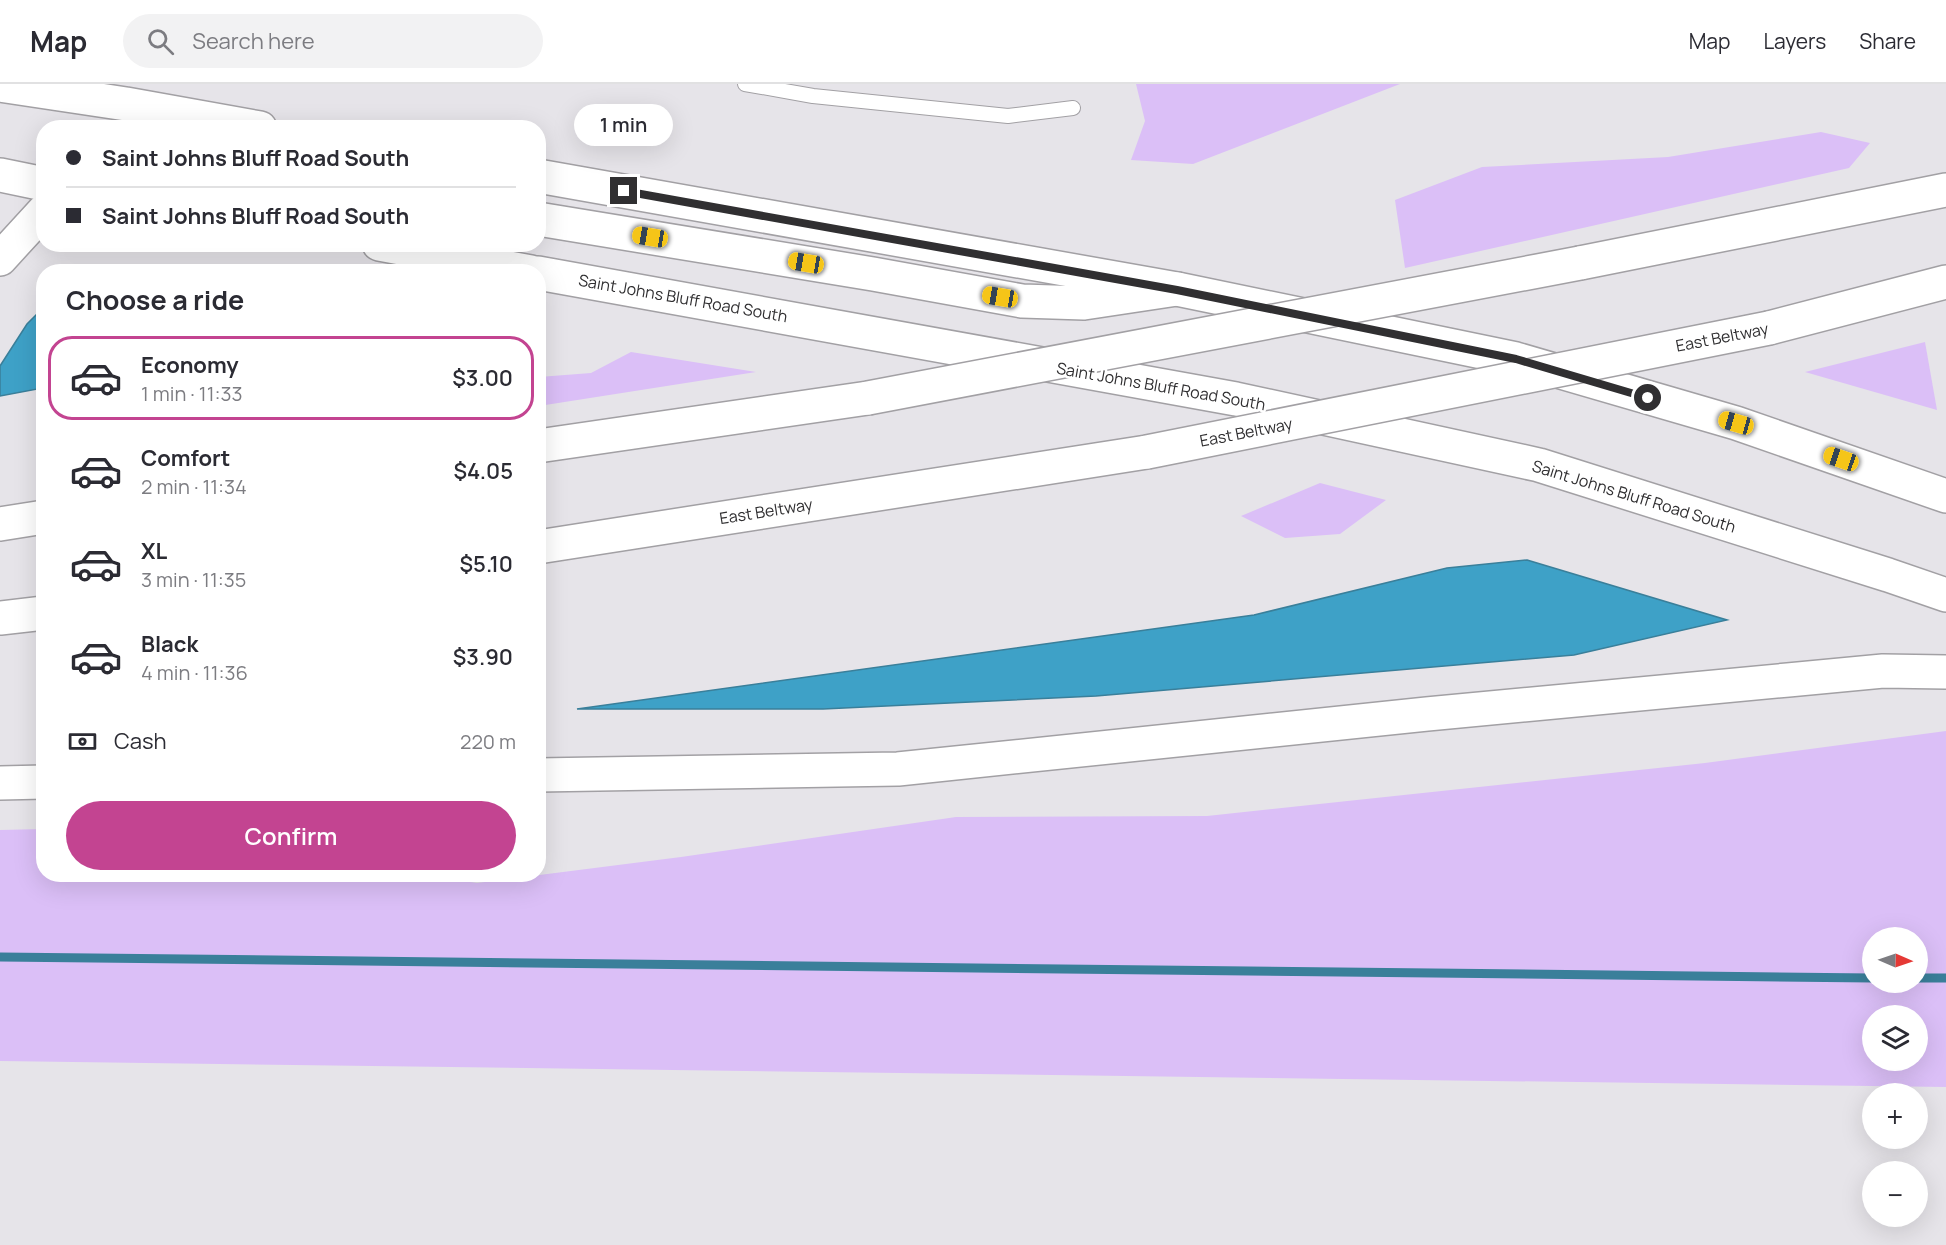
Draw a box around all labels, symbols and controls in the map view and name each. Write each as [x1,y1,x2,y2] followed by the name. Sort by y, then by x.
[123,14,543,68] search box
[30,22,87,60] text: Map
[144,25,177,58] icon: search
[192,26,315,56] text: Search here
[1689,27,1730,55] text: Map
[1763,27,1826,55] text: Layers
[1859,27,1916,55] text: Share
[574,104,674,146] callout: 1 min
[600,111,647,138] text: 1 min
[102,143,409,173] text: Saint Johns Bluff Road South
[610,177,637,204] route end
[102,201,409,231] text: Saint Johns Bluff Road South
[631,225,669,249] car
[787,251,825,275] car
[577,269,789,327] street label: Saint Johns Bluff Road South
[66,281,244,318] text: Choose a ride
[981,285,1019,309] car
[1674,317,1771,357] street label: East Beltway
[141,350,239,380] text: Economy
[69,351,123,405] icon: car
[1055,357,1267,415] street label: Saint Johns Bluff Road South
[452,363,513,393] text: $3.00
[141,380,243,407] text: 1 min · 11:33
[1634,384,1661,411] route start
[1716,409,1756,437] car
[1198,412,1295,452] street label: East Beltway
[141,443,230,473] text: Comfort
[69,444,123,498] icon: car
[1821,445,1861,473] car
[1530,455,1738,537] street label: Saint Johns Bluff Road South
[453,456,513,486] text: $4.05
[141,473,247,500] text: 2 min · 11:34
[718,493,815,529] street label: East Beltway
[141,536,167,566] text: XL
[69,537,123,591] icon: car
[460,549,513,579] text: $5.10
[141,566,246,593] text: 3 min · 11:35
[141,629,198,659] text: Black
[69,630,123,684] icon: car
[453,642,513,672] text: $3.90
[141,659,248,686] text: 4 min · 11:36
[66,725,99,758] icon: cash
[114,726,167,756] text: Cash
[460,728,516,755] text: 220 m
[66,801,516,870] button: Confirm
[1862,927,1928,993] north arrow
[1862,927,1928,1227] map controls
[1862,1005,1928,1071] button: layers
[1862,1083,1928,1149] button: +
[1862,1161,1928,1227] button: −

